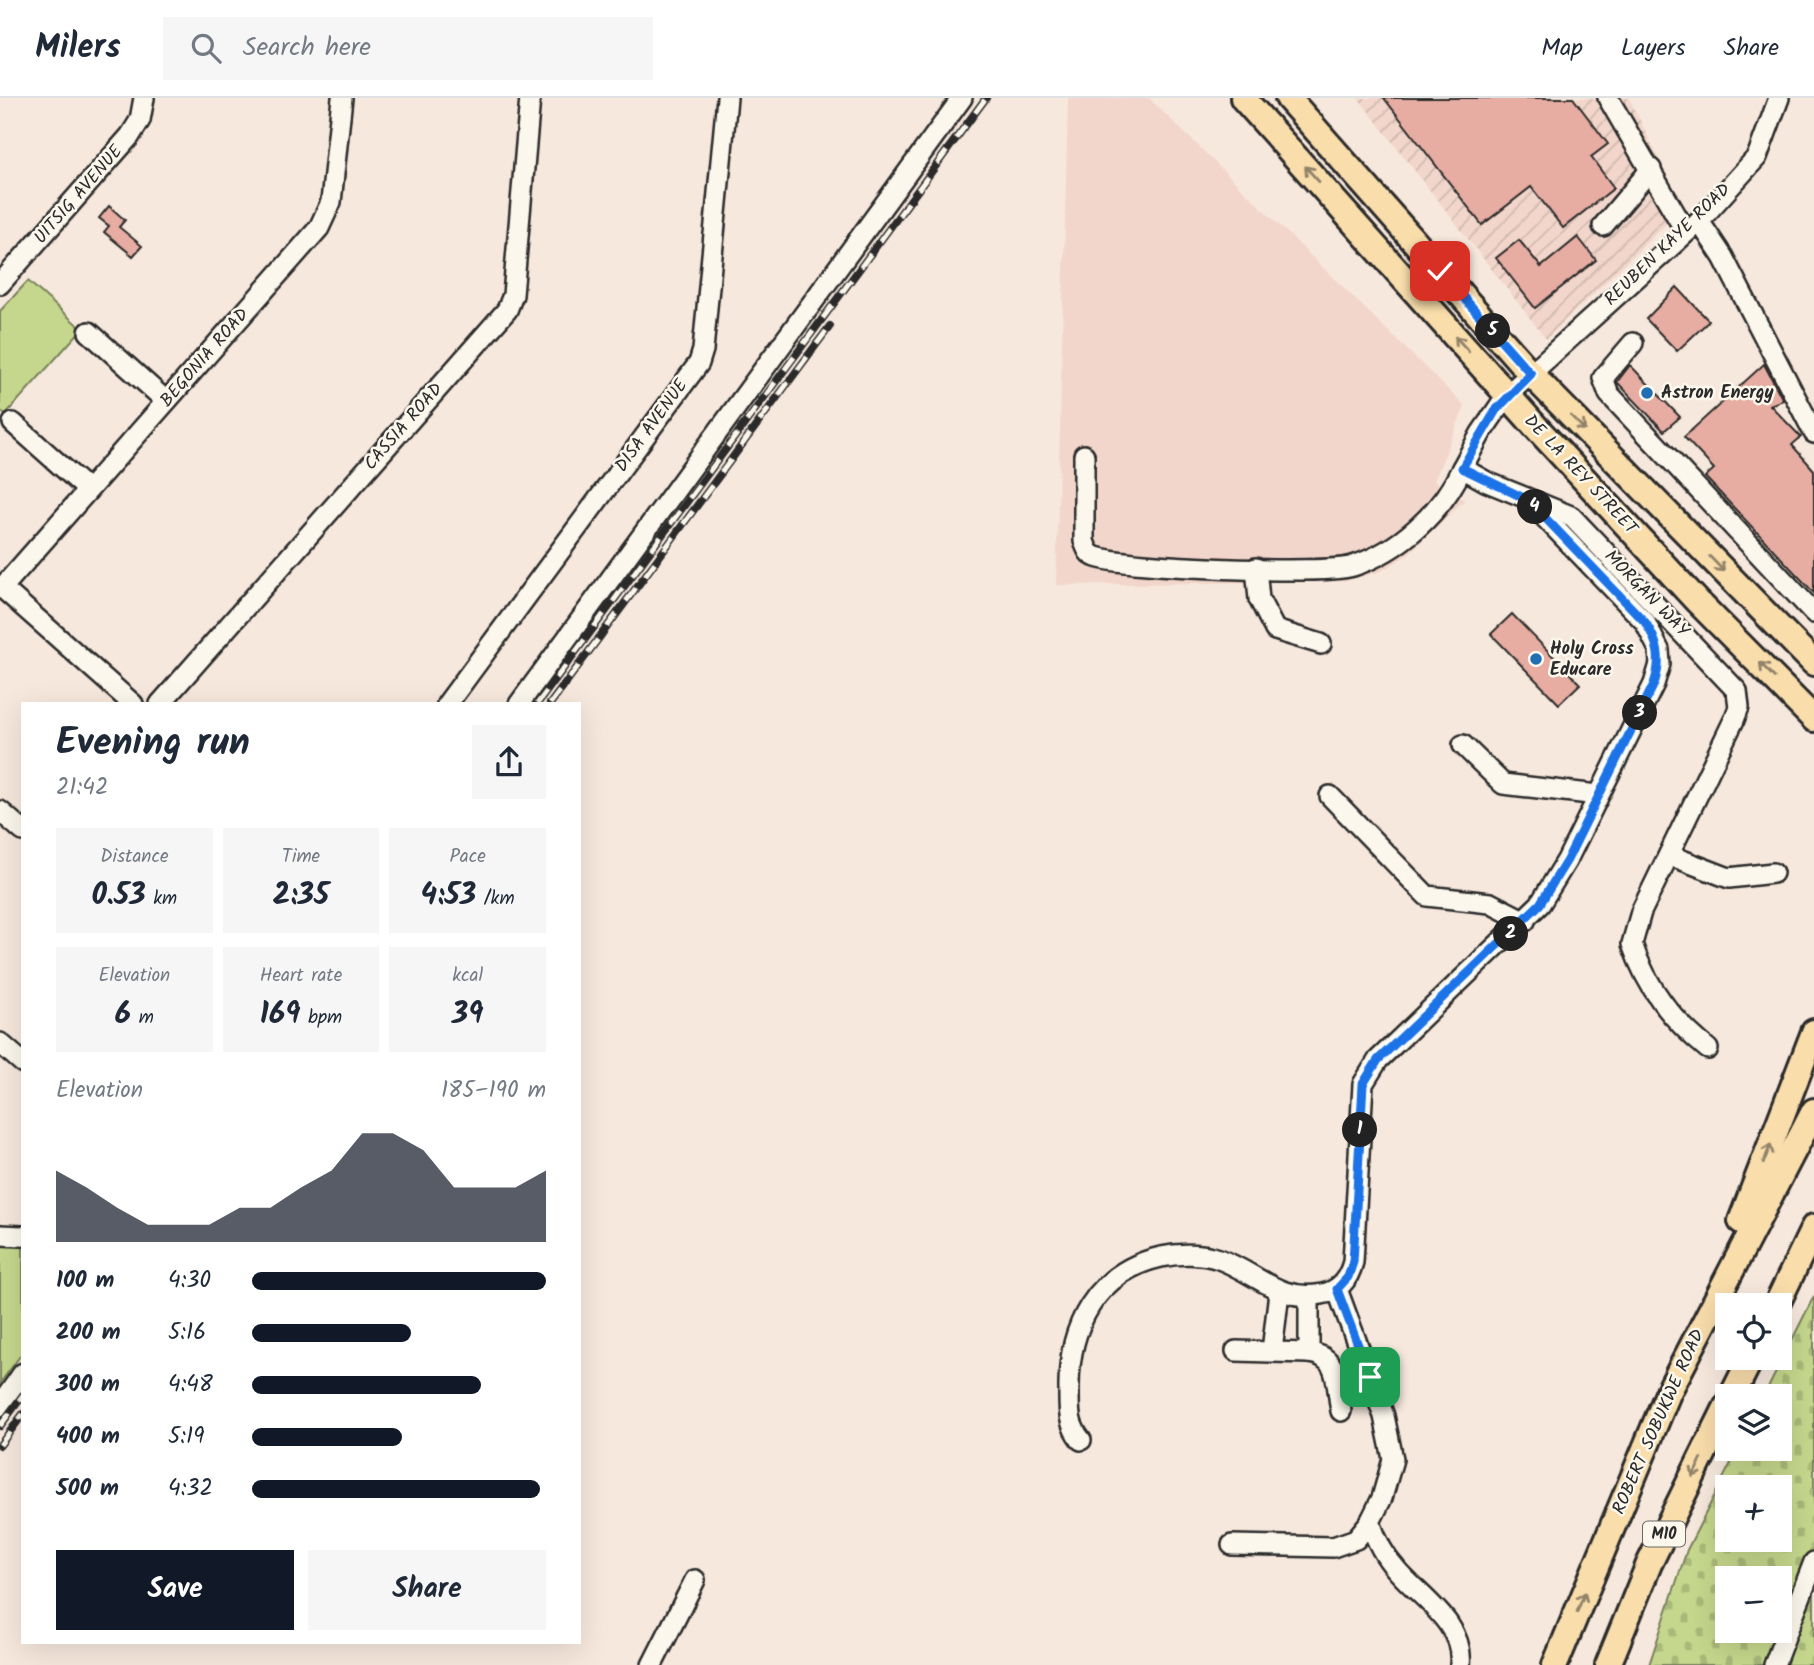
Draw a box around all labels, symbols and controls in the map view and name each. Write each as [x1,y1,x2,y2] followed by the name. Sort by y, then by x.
[163,17,653,80] search box
[35,22,121,75] text: Milers
[243,27,371,69] text: Search here
[187,29,225,67] icon: search
[1541,29,1583,68] text: Map
[1621,29,1685,68] text: Layers
[1723,29,1779,68] text: Share
[27,138,131,251] street label: UITSIG AVENUE
[1303,166,1320,183] one-way arrow
[1598,176,1738,313] street label: REUBEN KAYE ROAD
[1410,241,1470,301] pin
[1421,252,1459,290] icon: check
[153,301,257,414] street label: BEGONIA ROAD
[1476,314,1510,348] pin: 5
[1488,315,1497,345] text: 5
[1454,335,1470,353] one-way arrow
[608,373,696,479] street label: DISA AVENUE
[357,376,451,478] street label: CASSIA ROAD
[1661,379,1774,408] place label: Astron Energy
[1639,385,1655,401] marker: Astron Energy
[1516,408,1645,543] street label: DE LA REY STREET
[1570,415,1587,432] one-way arrow
[1518,490,1552,524] pin: 4
[1529,491,1540,521] text: 4
[1597,543,1696,645] street label: MORGAN WAY
[1708,555,1725,572] one-way arrow
[1550,635,1634,685] place label: Holy Cross Educare
[1528,651,1544,667] marker: Holy Cross Educare
[1758,662,1775,679] one-way arrow
[1622,696,1658,730] pin: 3
[1634,697,1645,727] text: 3
[56,714,250,774] text: Evening run
[472,725,546,799] button: share
[56,770,108,806] text: 21:42
[100,842,168,872] text: Distance
[282,842,320,872] text: Time
[450,842,486,872] text: Pace
[91,872,146,920] text: 0.53
[273,872,329,920] text: 2:35
[421,872,476,920] text: 4:53
[146,884,177,914] text: km
[476,884,515,914] text: /km
[1494,916,1528,952] pin: 2
[1505,918,1516,948] text: 2
[98,961,170,991] text: Elevation
[260,961,342,991] text: Heart rate
[452,961,483,991] text: kcal
[115,991,131,1039] text: 6
[260,991,300,1039] text: 169
[452,991,483,1039] text: 39
[131,1003,154,1033] text: m
[300,1003,342,1033] text: bpm
[56,1073,143,1109] text: Elevation
[441,1073,546,1109] text: 185–190 m
[1342,1112,1378,1148] pin: 1
[1357,1114,1362,1144] text: 1
[1761,1144,1774,1166] one-way arrow
[56,1263,114,1299] text: 100 m
[168,1263,211,1299] text: 4:30
[1715,1293,1792,1643] map controls
[1715,1293,1792,1370] button: locate
[56,1315,121,1351] text: 200 m
[168,1315,206,1351] text: 5:16
[1605,1324,1713,1519] street label: ROBERT SOBUKWE ROAD
[1340,1347,1400,1407] pin
[1351,1358,1389,1396] icon: arrive
[56,1367,120,1403] text: 300 m
[168,1367,213,1403] text: 4:48
[1715,1384,1792,1461] button: layers
[56,1419,120,1455] text: 400 m
[168,1419,204,1455] text: 5:19
[1690,1457,1704,1478] one-way arrow
[56,1471,119,1507] text: 500 m
[168,1471,213,1507] text: 4:32
[1715,1475,1792,1552] button: +
[1643,1522,1685,1546] road number: M10
[56,1550,294,1630] button: Save
[308,1550,546,1630] button: Share
[1715,1566,1792,1643] button: −
[1576,1592,1589,1613] one-way arrow

